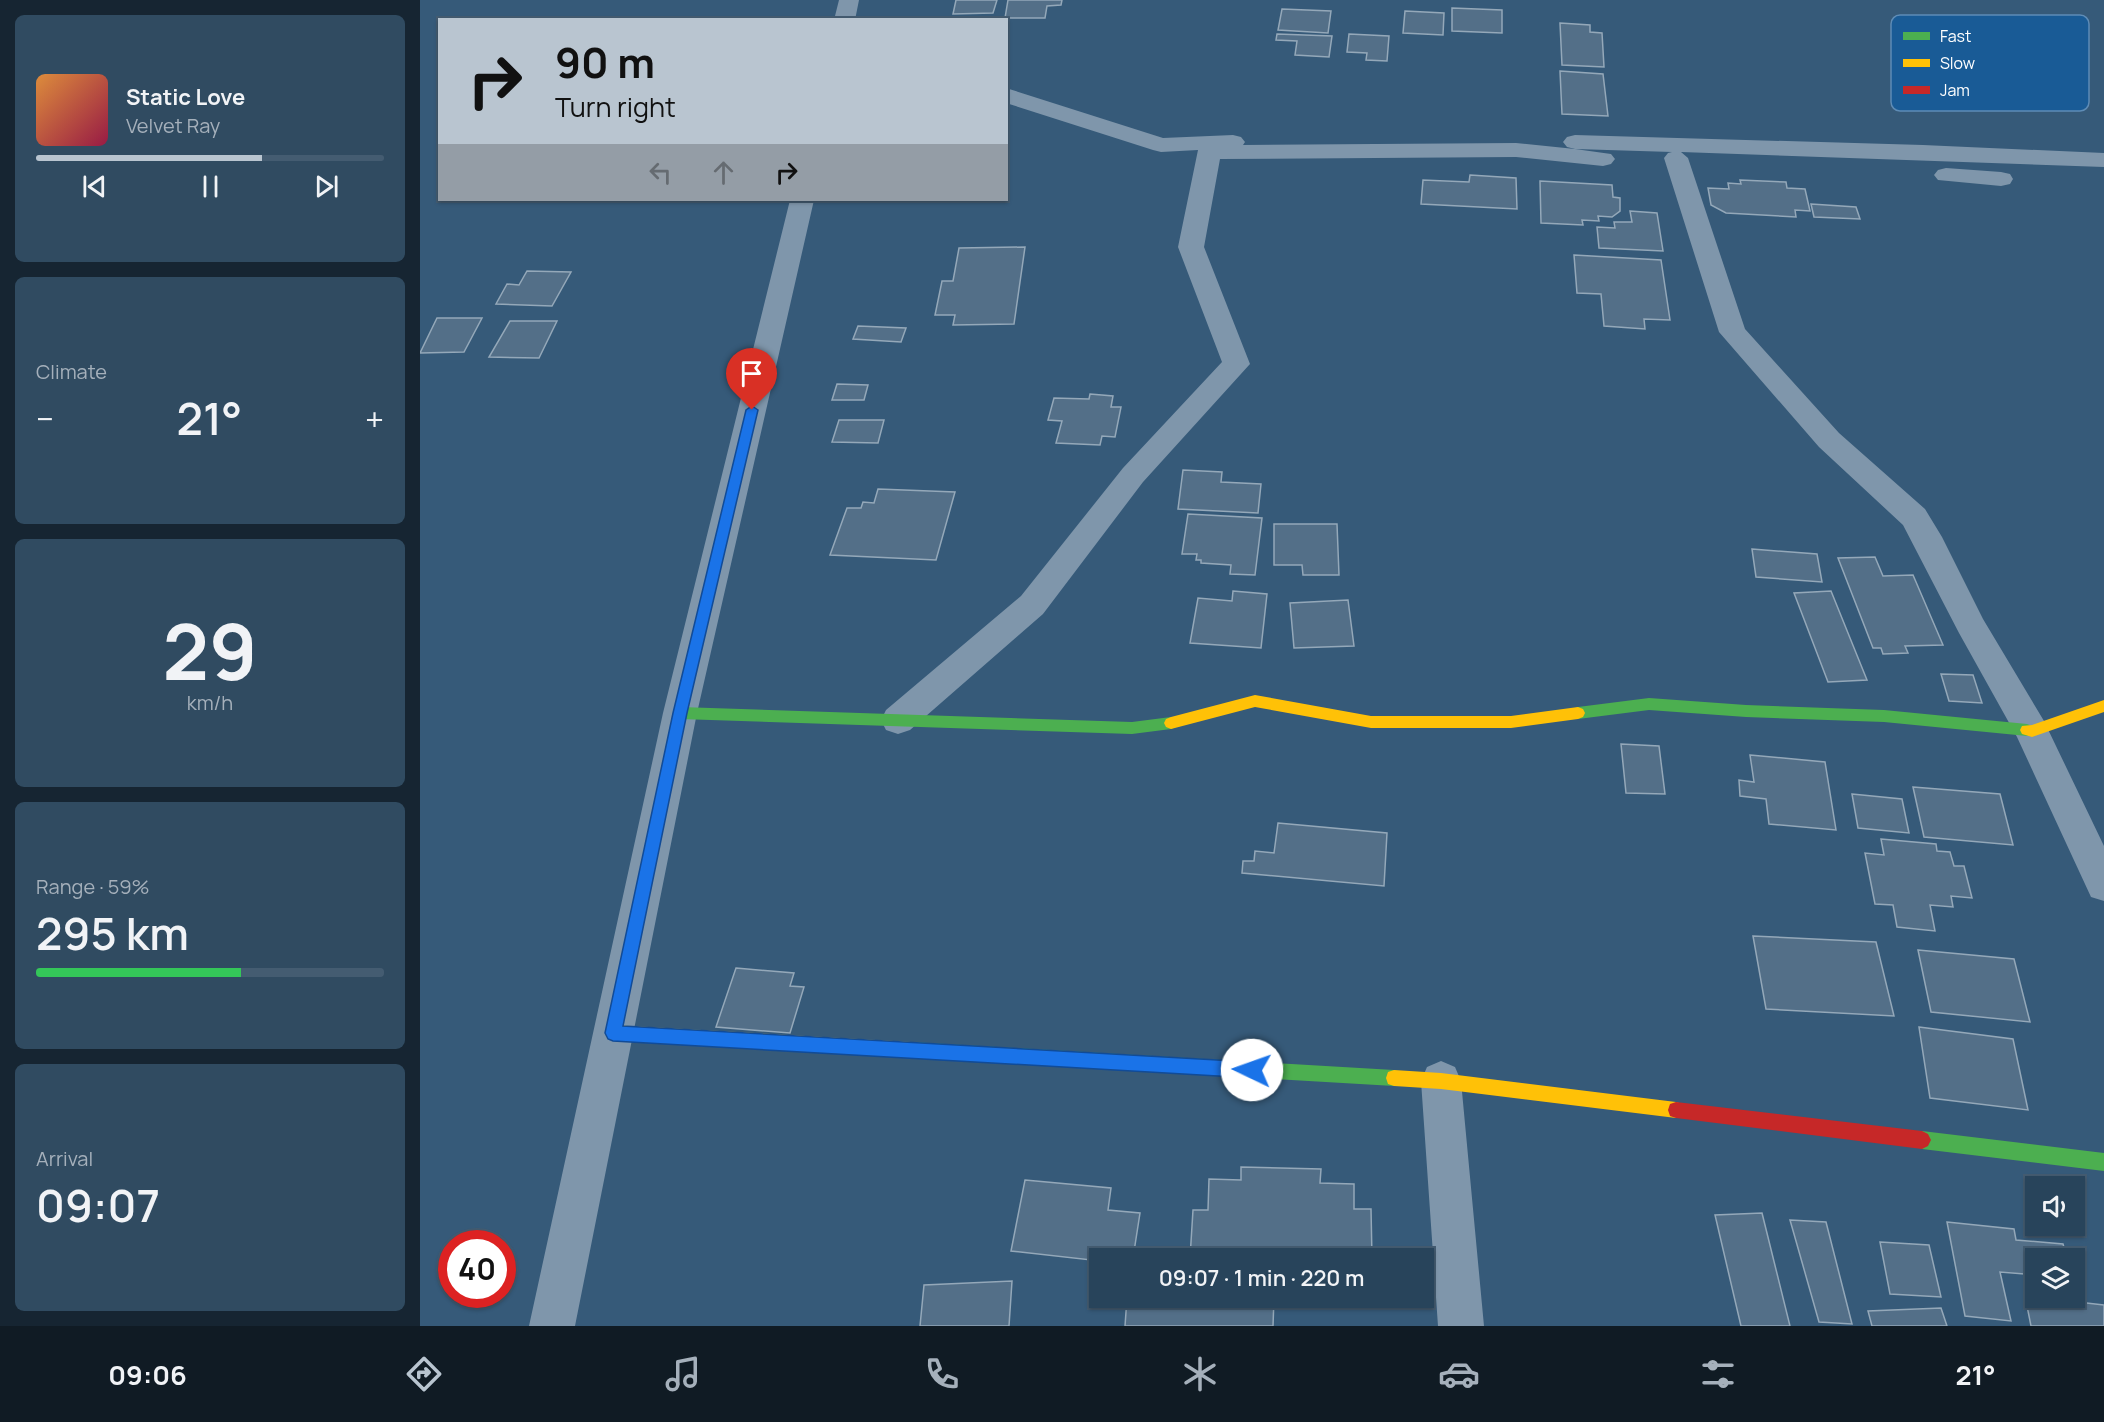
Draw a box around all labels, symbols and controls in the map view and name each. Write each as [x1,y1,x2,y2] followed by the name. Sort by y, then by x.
[1891,15,2089,111] legend
[1940,25,1971,47] text: Fast
[555,33,655,91] text: 90 m
[456,42,534,120] icon: right
[1940,52,1975,74] text: Slow
[1940,79,1970,101] text: Jam
[126,82,245,112] text: Static Love
[555,88,676,125] text: Turn right
[126,112,220,139] text: Velvet Ray
[644,156,677,189] icon: left
[707,156,740,189] icon: ahead
[770,156,803,189] icon: right
[78,170,111,203] icon: previous
[194,170,227,203] icon: pause
[310,170,343,203] icon: next
[726,348,777,410] pin
[735,357,768,390] icon: arrive
[36,358,107,385] text: Climate
[177,387,242,449] text: 21°
[36,396,54,441] text: −
[365,396,384,441] text: +
[163,597,257,703] text: 29
[187,689,233,716] text: km/h
[36,873,150,900] text: Range · 59%
[36,902,189,964] text: 295 km
[1220,1038,1284,1102] position arrow
[36,1145,93,1172] text: Arrival
[36,1174,160,1236] text: 09:07
[2025,1176,2085,1308] map controls
[2025,1176,2085,1236] button: sound
[438,1230,516,1308] speed limit sign: 40
[2025,1248,2085,1308] button: layers
[1159,1263,1364,1293] text: 09:07 · 1 min · 220 m
[403,1353,445,1395] icon: directions
[662,1353,704,1395] icon: music
[921,1353,963,1395] icon: phone
[1179,1353,1221,1395] icon: climate
[1438,1353,1480,1395] icon: car
[1697,1353,1739,1395] icon: filters
[108,1356,187,1393] text: 09:06
[1956,1356,1996,1393] text: 21°

